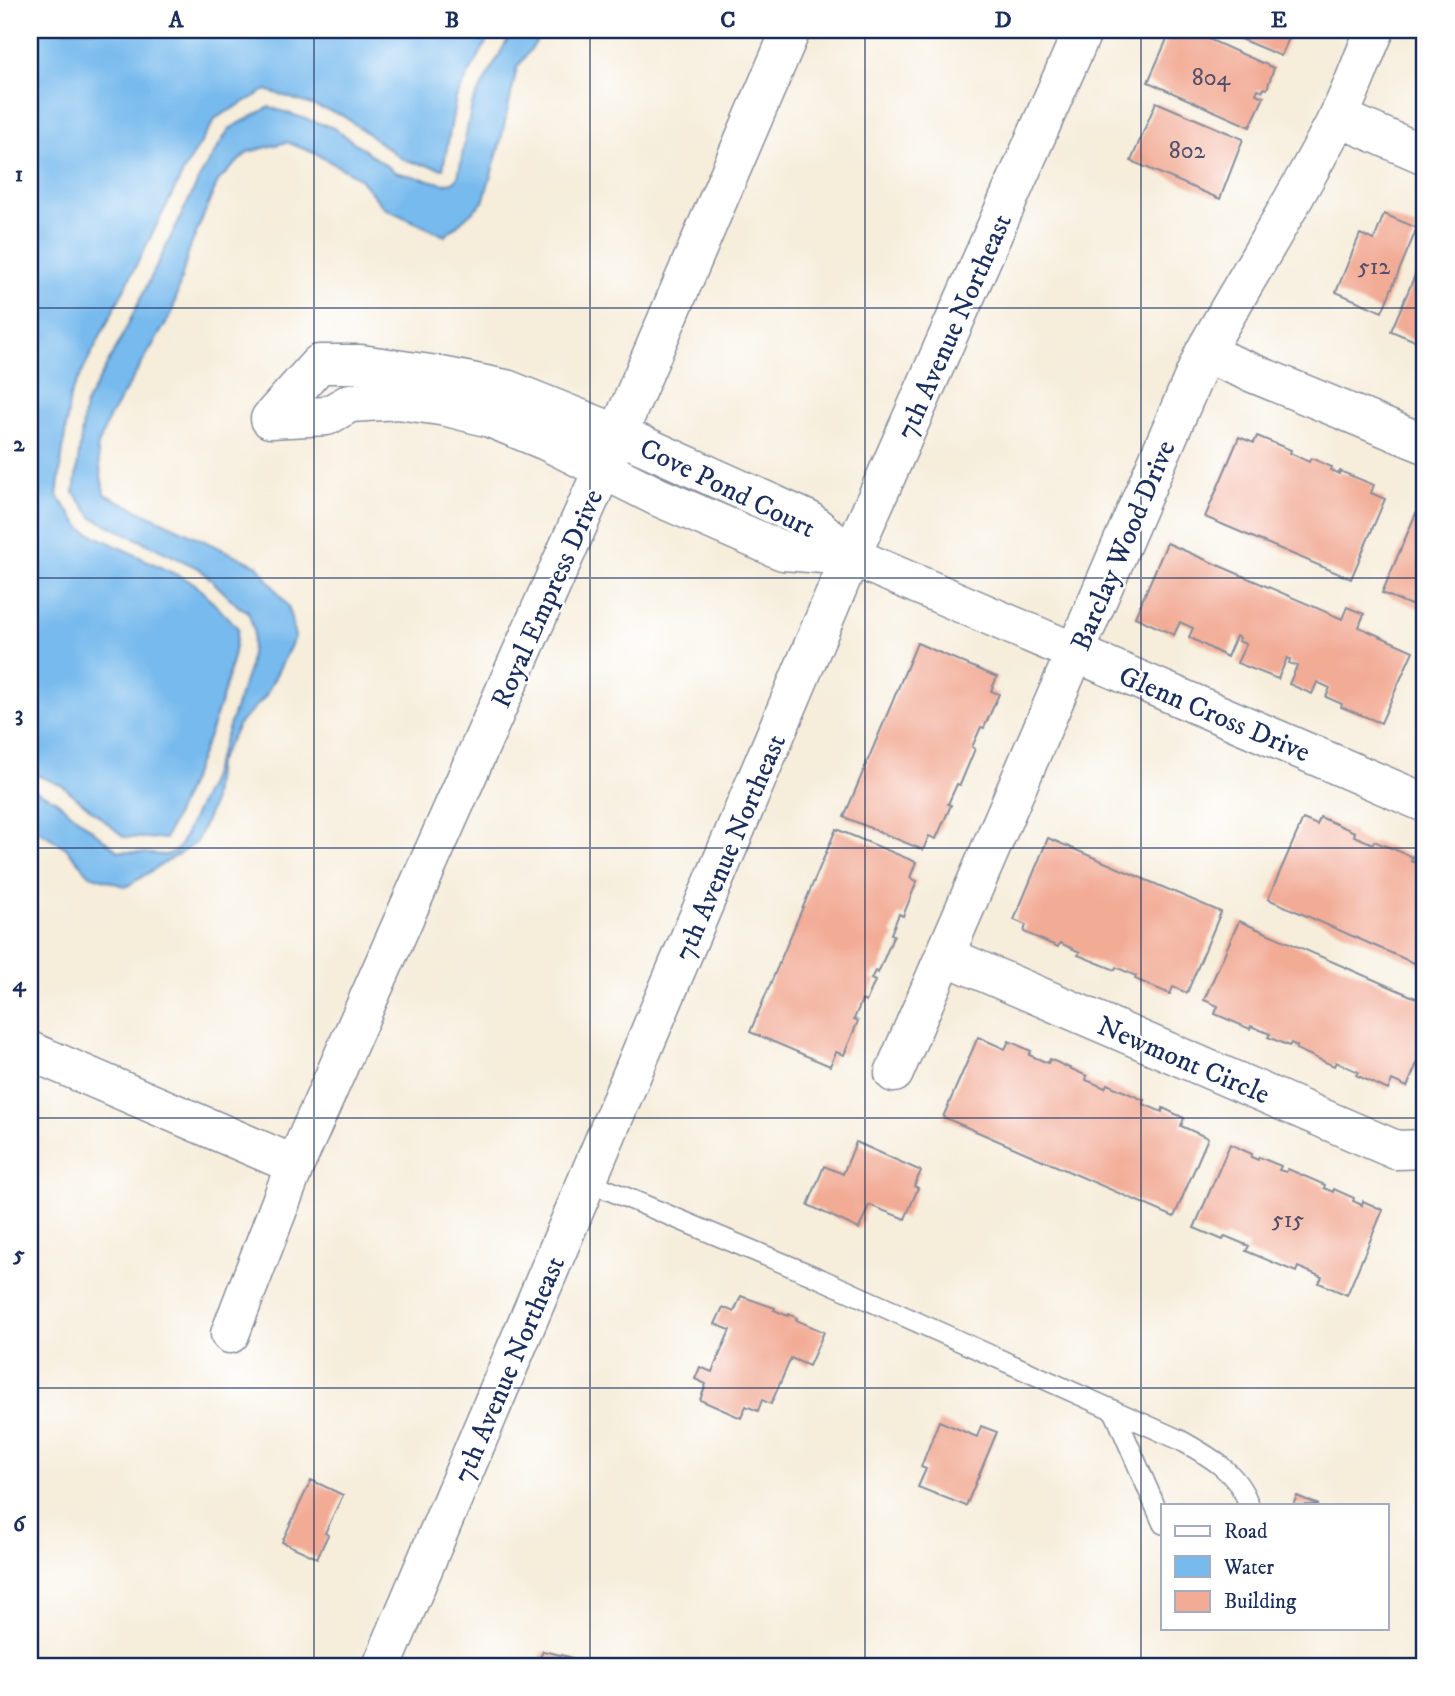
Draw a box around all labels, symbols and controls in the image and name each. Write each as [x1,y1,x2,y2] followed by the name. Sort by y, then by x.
[168,6,185,35] text: A
[445,6,459,35] text: B
[720,6,736,35] text: C
[994,6,1012,35] text: D
[1271,6,1287,35] text: E
[1192,63,1232,93] house number: 804
[1169,136,1206,166] house number: 802
[15,160,23,189] text: 1
[889,209,1020,445] street label: 7th Avenue Northeast
[1358,252,1390,282] house number: 512
[13,430,25,459] text: 2
[634,431,821,546] street label: Cove Pond Court
[1063,435,1183,656] street label: Barclay Wood Drive
[483,484,611,713] street label: Royal Empress Drive
[1114,658,1315,770] street label: Glenn Cross Drive
[15,700,23,729] text: 3
[667,729,794,966] street label: 7th Avenue Northeast
[12,970,27,999] text: 4
[1092,1008,1275,1112] street label: Newmont Circle
[1272,1205,1304,1235] house number: 515
[12,1240,25,1269] text: 5
[446,1251,573,1488] street label: 7th Avenue Northeast
[1161,1504,1388,1630] legend
[13,1510,27,1539] text: 6
[1224,1519,1268,1545] text: Road
[1223,1555,1274,1581] text: Water
[1224,1589,1297,1615] text: Building

